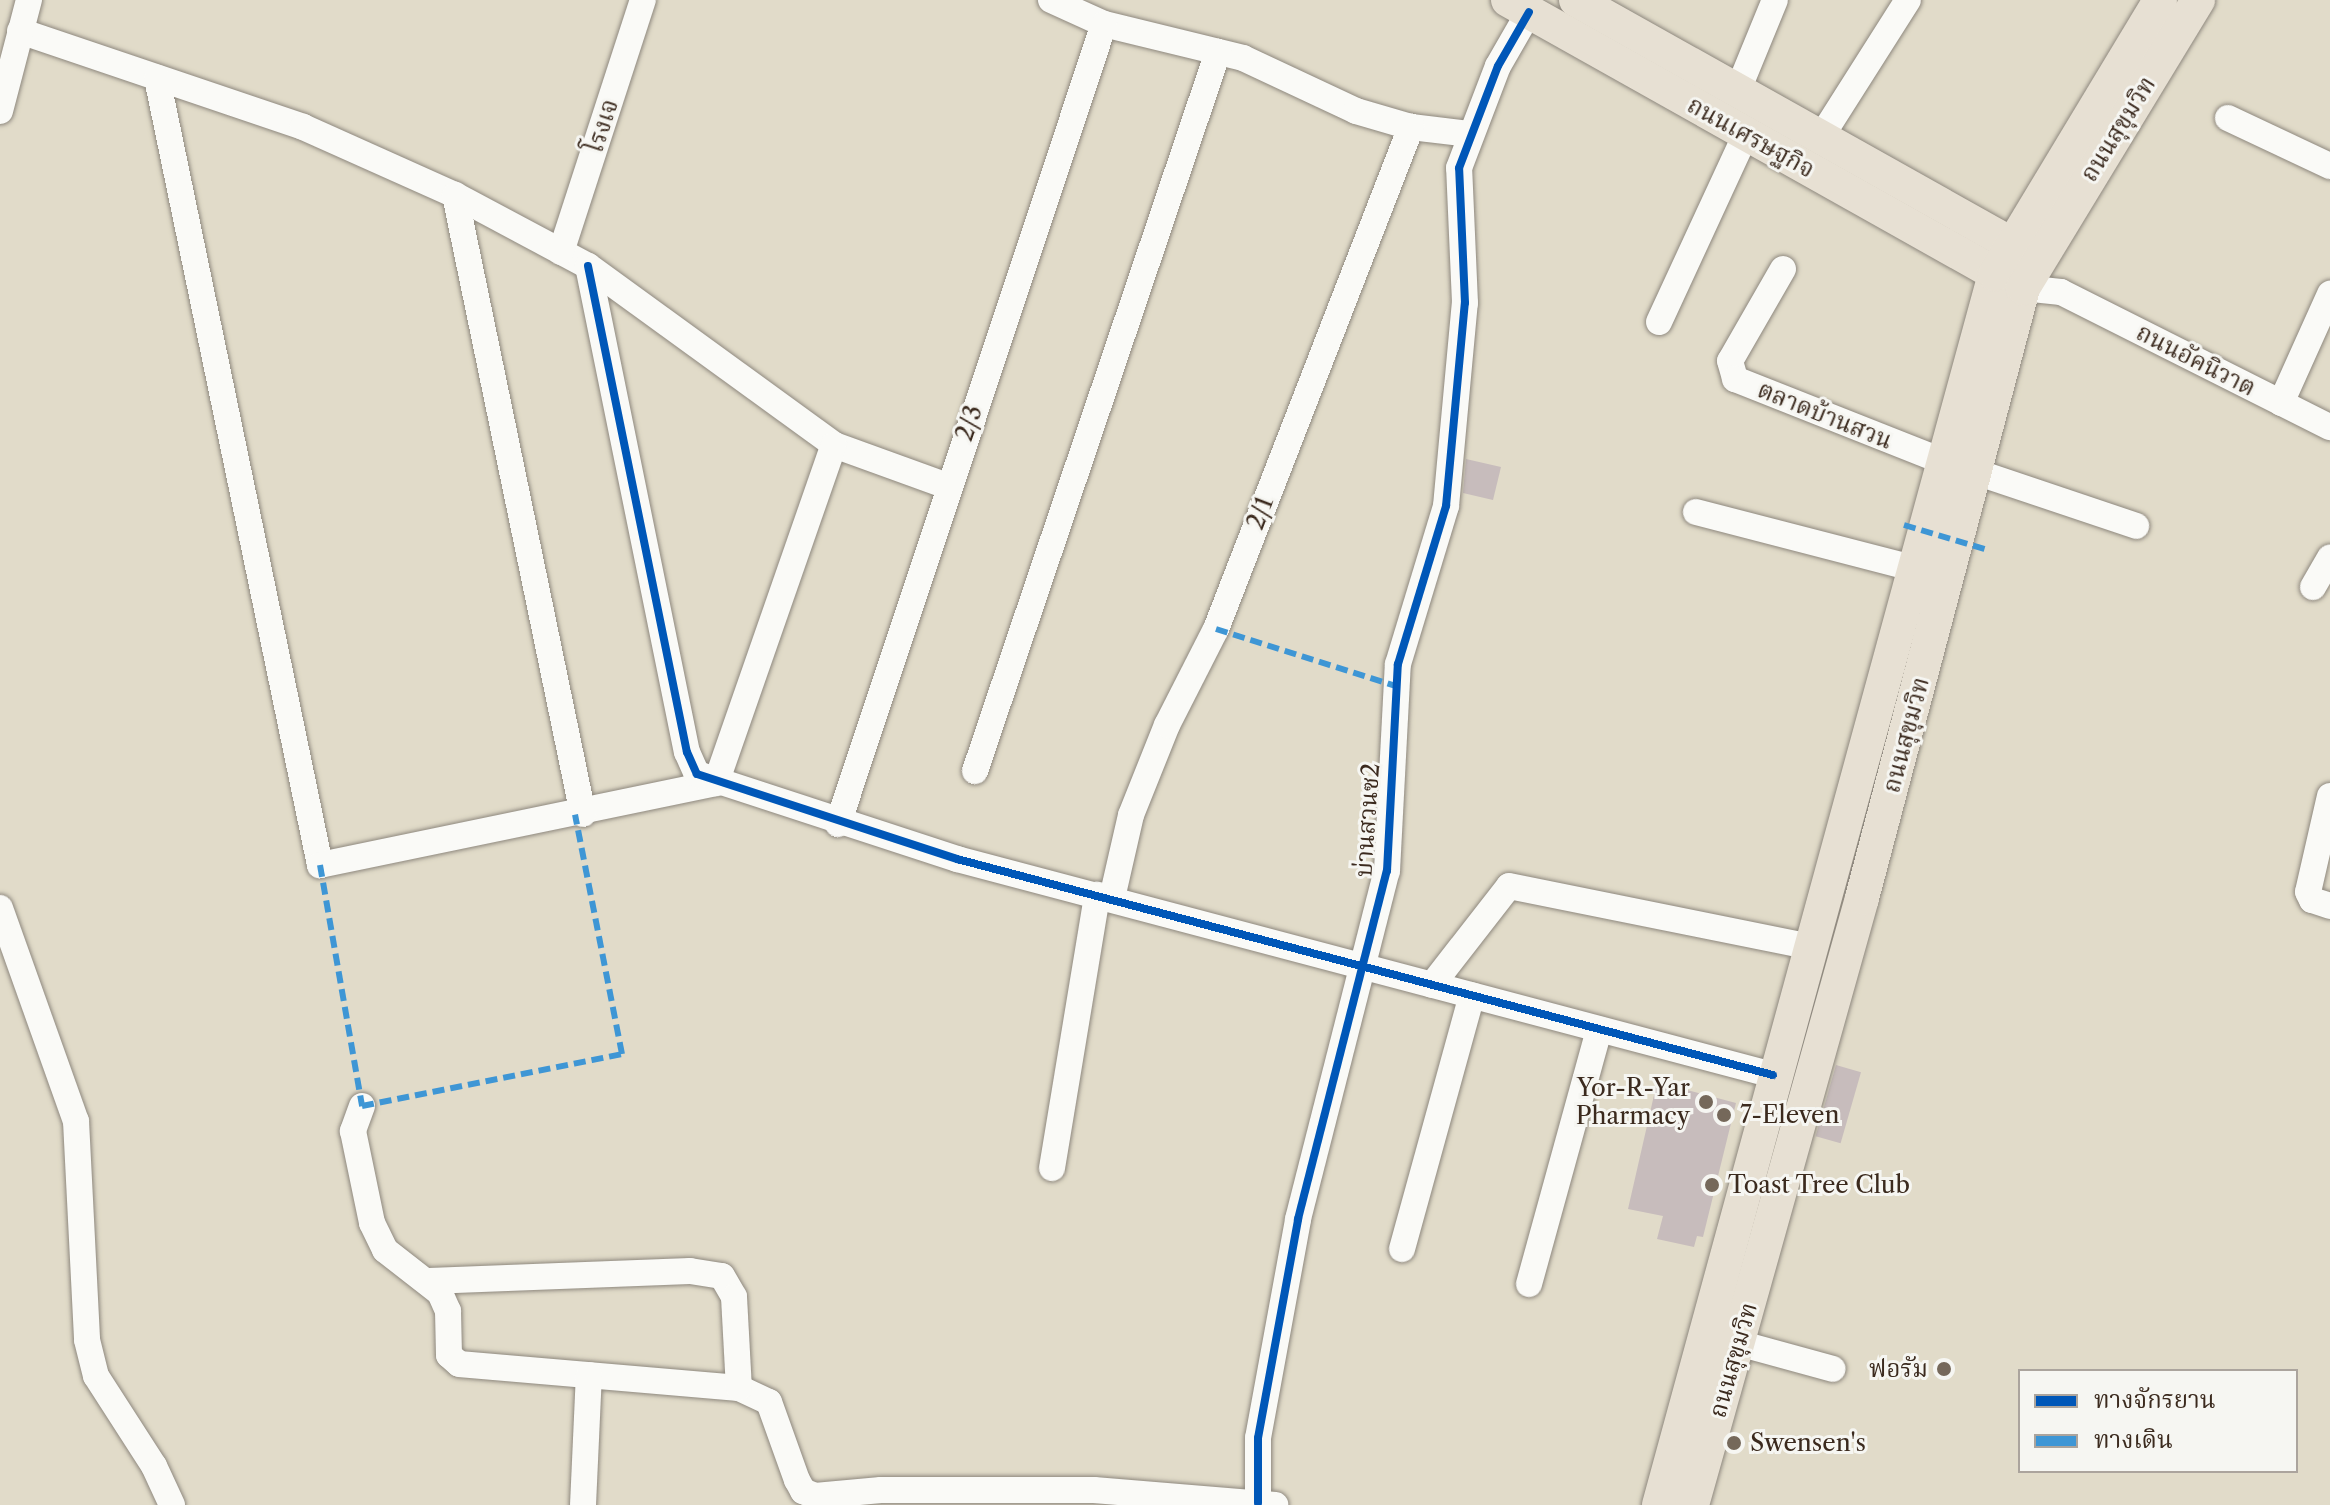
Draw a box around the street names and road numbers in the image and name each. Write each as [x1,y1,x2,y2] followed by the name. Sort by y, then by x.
[2074,71,2162,187] street label: ถนนสุขุมวิท
[1682,90,1820,184] street label: ถนนเศรษฐกิจ
[580,95,624,157] street label: โรงเจ
[2132,318,2260,402] street label: ถนนอัคนิวาต
[1754,375,1896,455] street label: ตลาดบ้านสวน
[950,401,988,445] street label: 2/3
[1241,493,1279,533] street label: 2/1
[1877,674,1935,796] street label: ถนนสุขุมวิท
[1349,762,1385,878] street label: บ่านสวนซ2
[1703,1299,1763,1421] street label: ถนนสุขุมวิท

